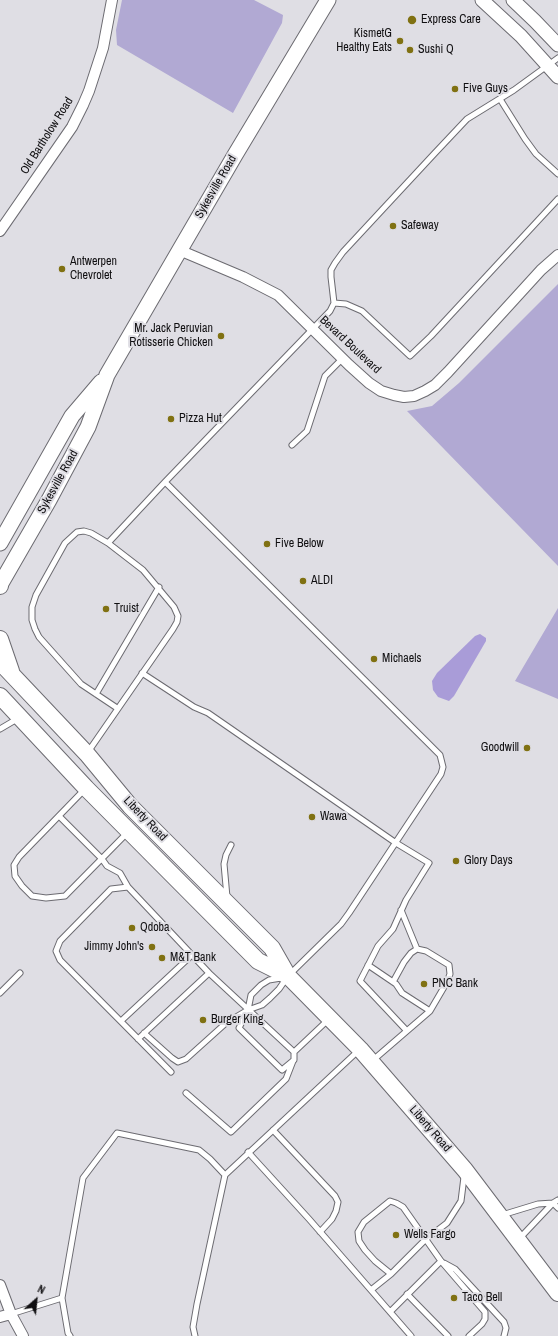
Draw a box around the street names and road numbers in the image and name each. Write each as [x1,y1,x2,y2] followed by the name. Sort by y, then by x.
[18,95,76,177] street label: Old Bartholow Road
[192,153,240,221] street label: Sykesville Road
[316,313,384,377] street label: Bevard Boulevard
[35,448,81,516] street label: Sykesville Road
[120,794,170,844] street label: Liberty Road
[406,1103,454,1155] street label: Liberty Road

